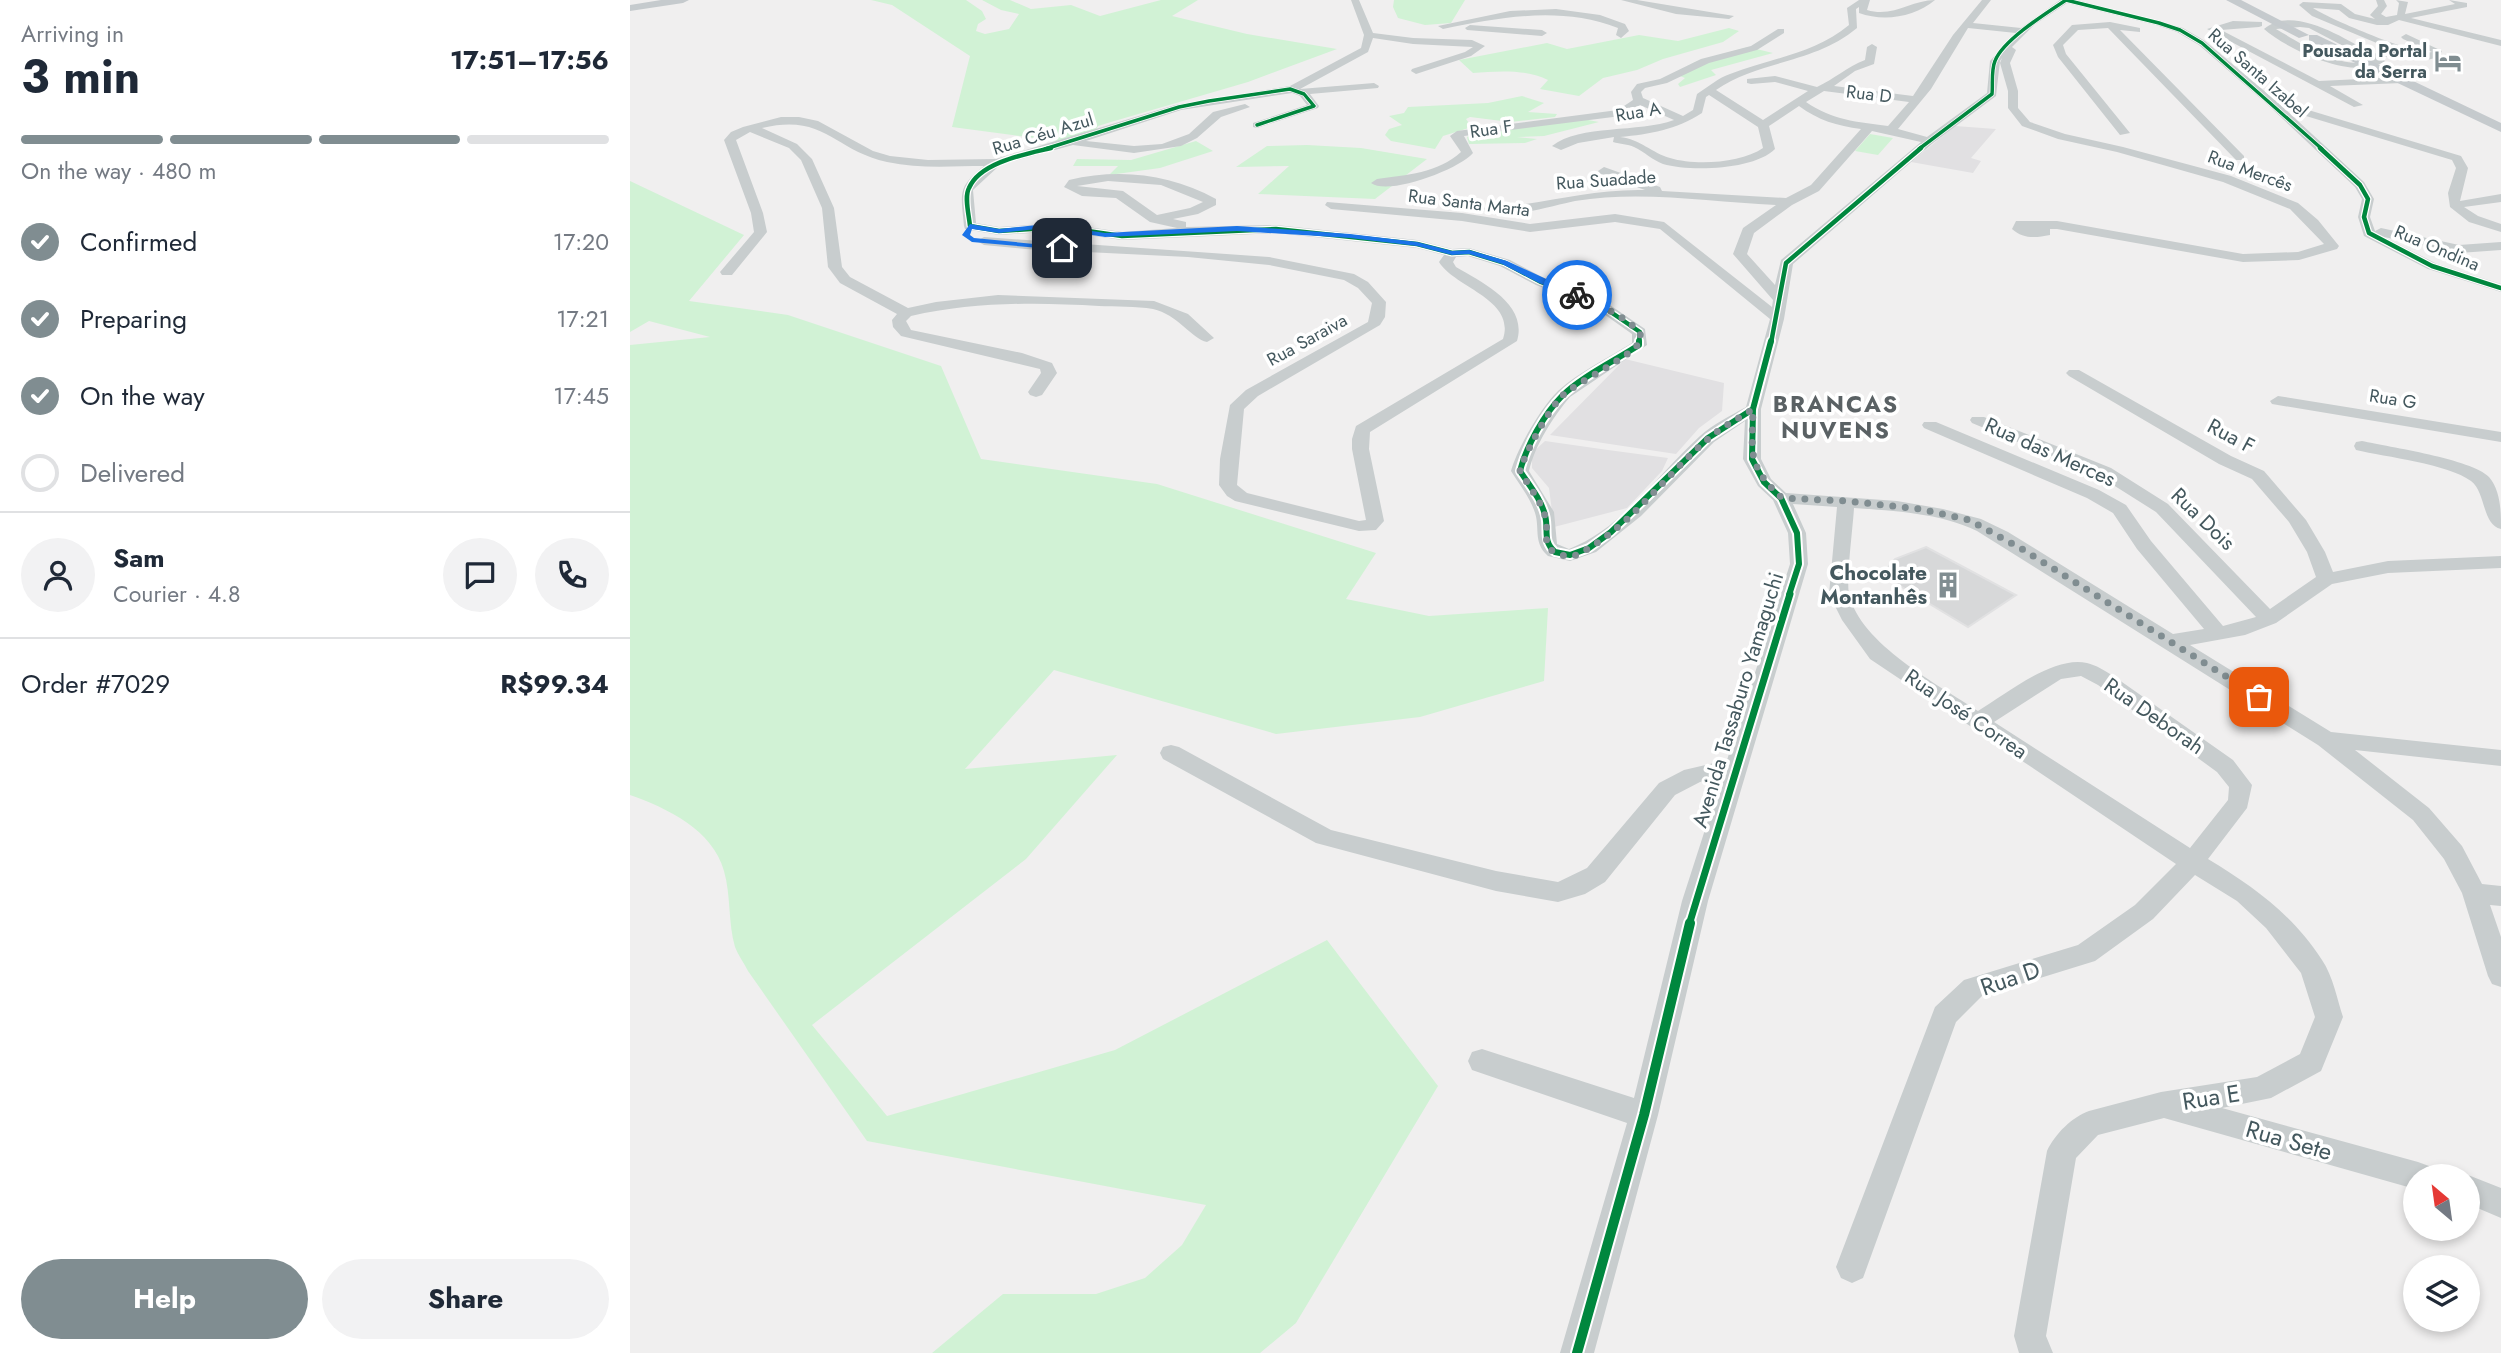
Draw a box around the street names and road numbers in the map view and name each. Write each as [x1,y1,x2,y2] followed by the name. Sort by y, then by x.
[2202,22,2314,124] street label: Rua Santa Izabel
[1845,78,1893,110] street label: Rua D
[1613,95,1663,129] street label: Rua A
[989,106,1097,162] street label: Rua Céu Azul
[1468,113,1514,145] street label: Rua F
[2204,144,2296,198] street label: Rua Mercês
[1555,164,1657,196] street label: Rua Suadade
[1407,183,1531,223] street label: Rua Santa Marta
[2390,218,2484,278] street label: Rua Ondina
[1262,307,1352,373] street label: Rua Saraiva
[2367,382,2419,416] street label: Rua G
[1980,410,2120,494] street label: Rua das Merces
[2202,411,2260,461] street label: Rua F
[2164,481,2242,557] street label: Rua Dois
[1685,569,1791,831] street label: Avenida Tassaburo Yamaguchi
[1899,662,2033,766] street label: Rua José Correa
[2098,670,2210,762] street label: Rua Deborah
[1975,952,2045,1004] street label: Rua D
[2180,1075,2242,1119] street label: Rua E
[2242,1111,2336,1169] street label: Rua Sete

